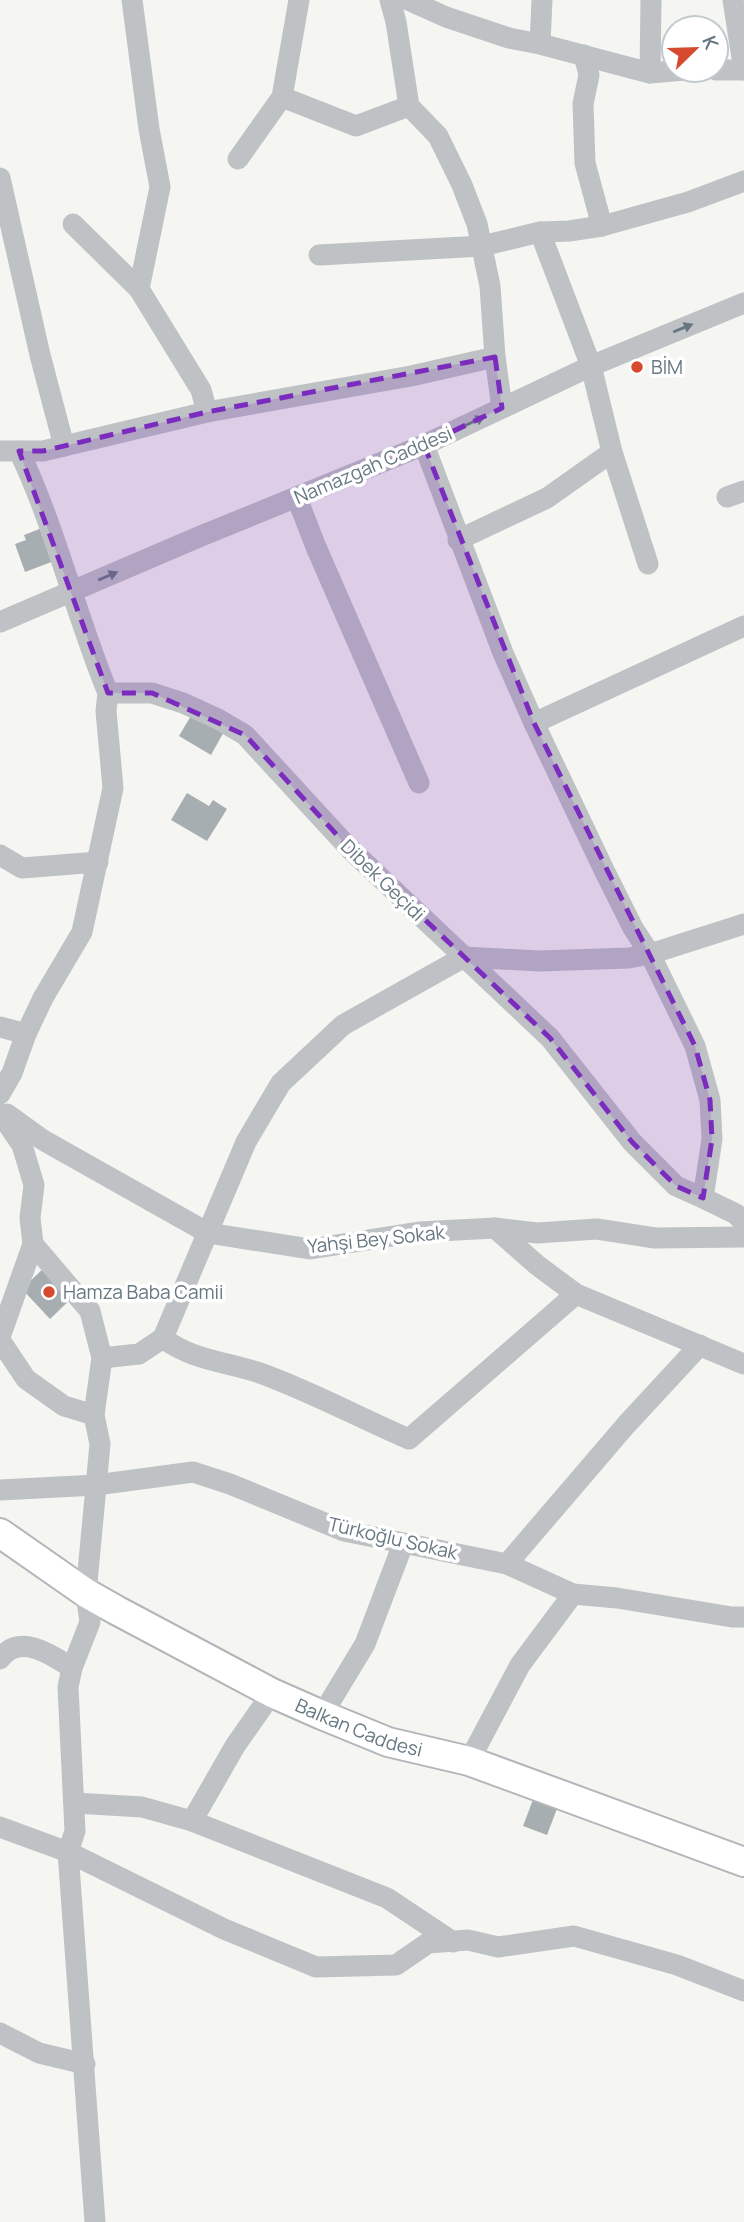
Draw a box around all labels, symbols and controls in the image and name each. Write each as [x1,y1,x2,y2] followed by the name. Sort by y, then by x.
[660,14,730,84] north arrow
[696,32,725,54] text: K
[673,323,694,334] one-way arrow
[651,354,683,380] place label: BİM
[629,359,645,375] marker: BİM
[465,415,485,427] one-way arrow
[290,420,456,510] street label: Namazgah Caddesi
[98,570,118,582] one-way arrow
[335,833,431,927] street label: Dibek Geçidi
[306,1219,446,1259] street label: Yahşi Bey Sokak
[63,1279,223,1305] place label: Hamza Baba Camii
[41,1284,57,1300] marker: Hamza Baba Camii
[326,1510,461,1566] street label: Türkoğlu Sokak
[291,1692,425,1763] street label: Balkan Caddesi

